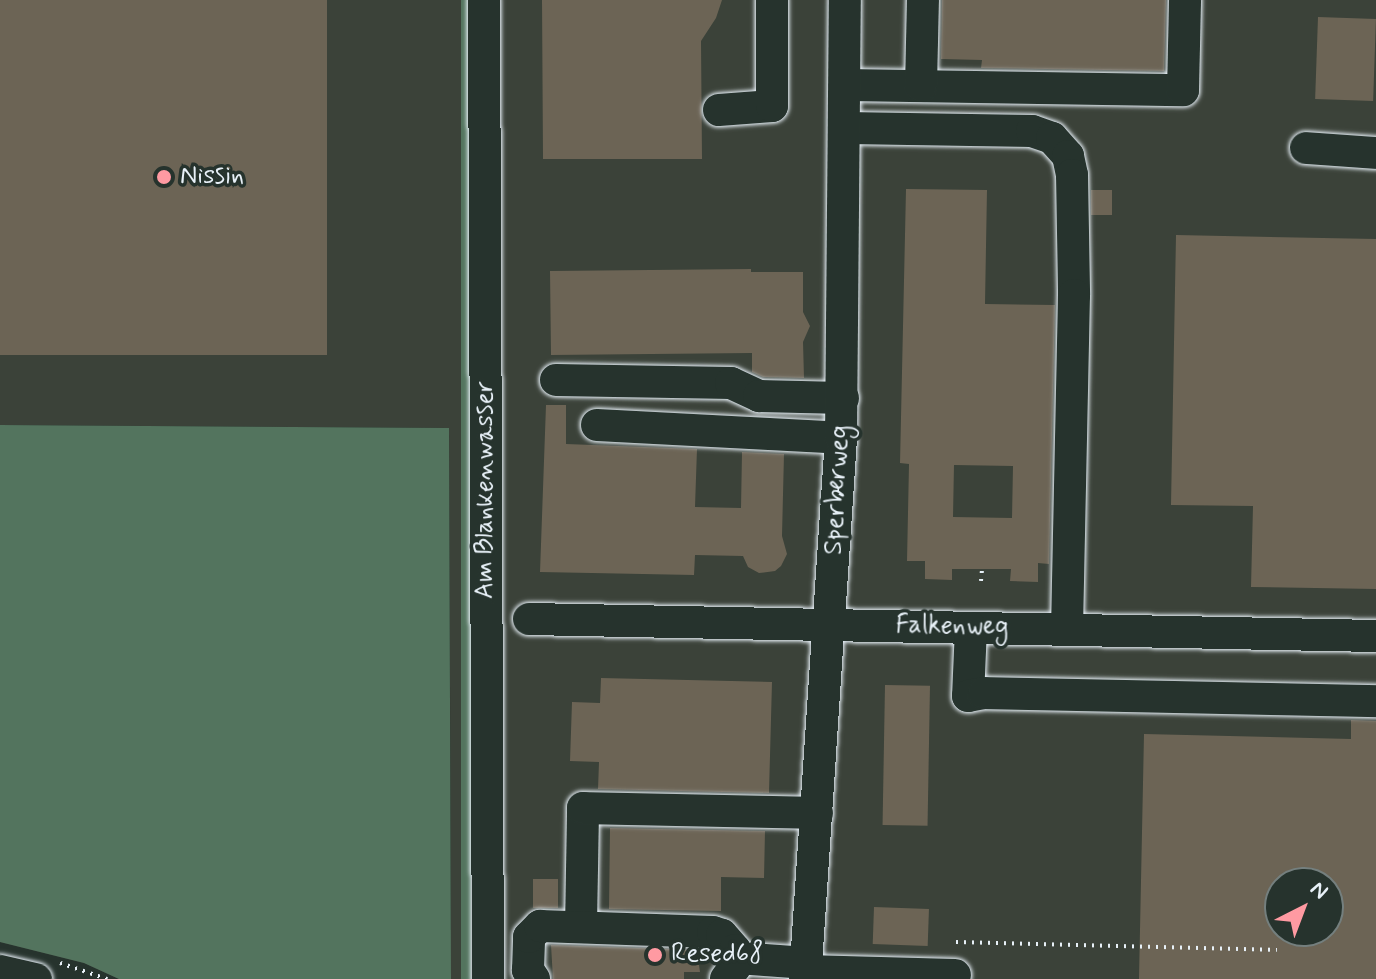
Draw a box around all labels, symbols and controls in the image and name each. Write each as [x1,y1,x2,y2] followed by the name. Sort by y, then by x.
[180,161,244,193] place label: Nissin
[155,168,173,186] marker: Nissin
[470,378,502,602] street label: Am Blankenwasser
[819,424,857,556] street label: Sperberweg
[895,610,1009,644] street label: Falkenweg
[1264,867,1344,947] north arrow
[1304,875,1334,906] text: N
[671,939,763,971] place label: Resed68
[646,946,664,964] marker: Resed68

